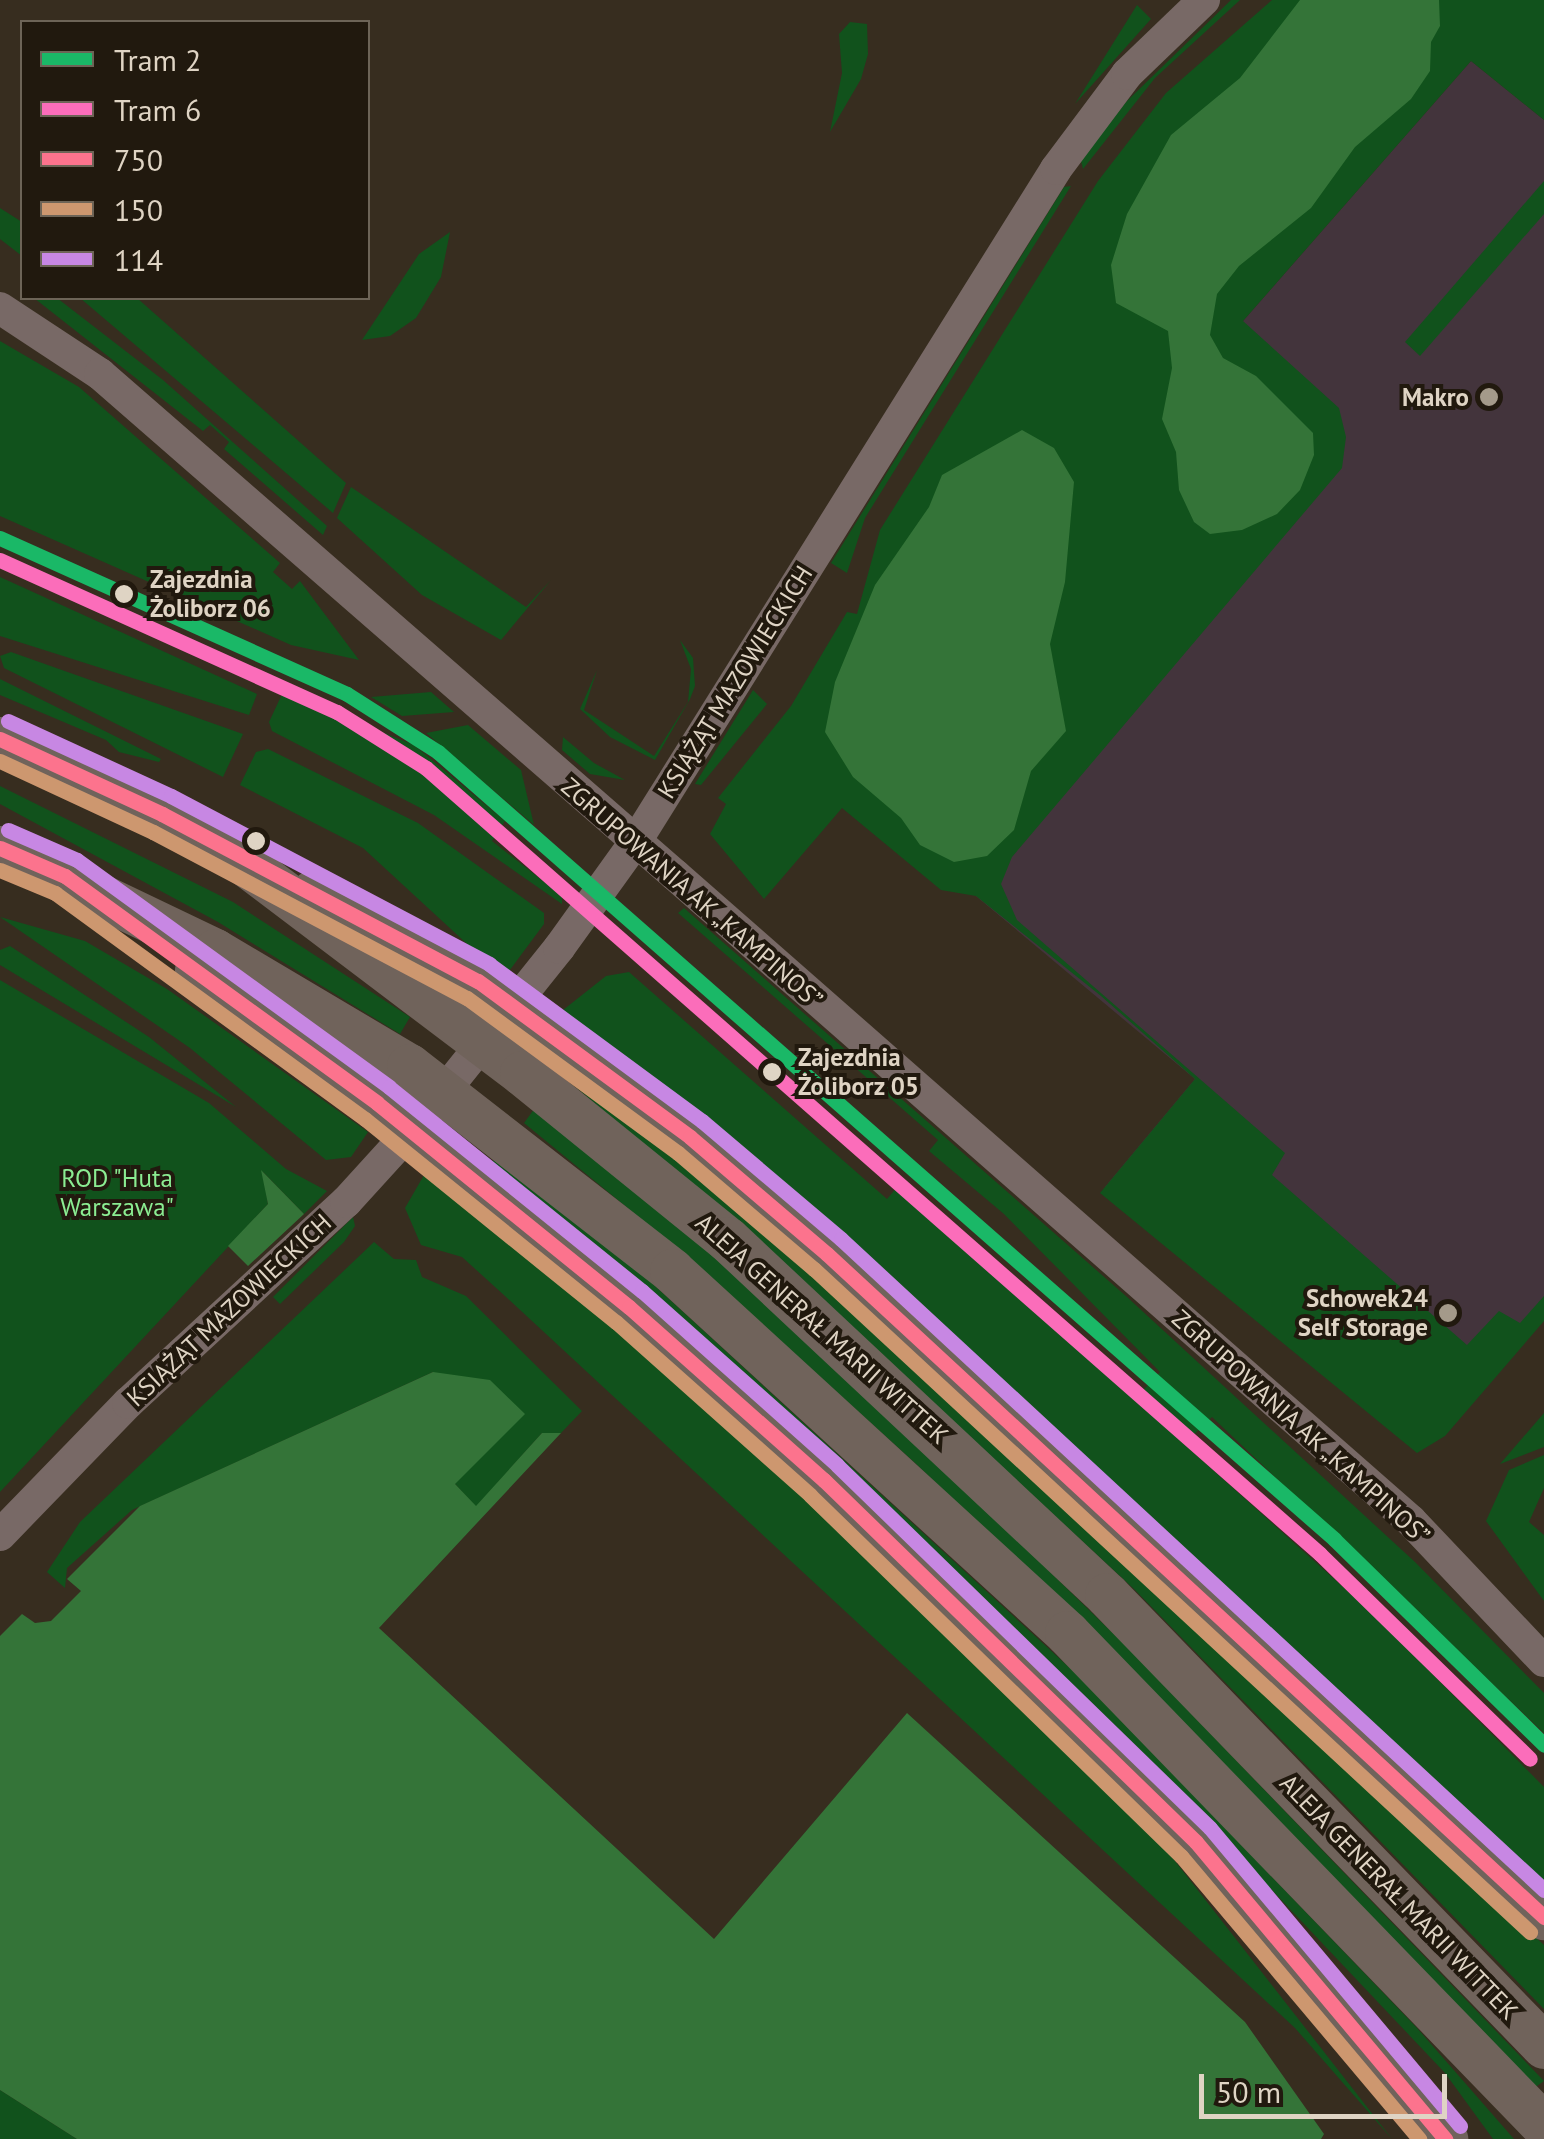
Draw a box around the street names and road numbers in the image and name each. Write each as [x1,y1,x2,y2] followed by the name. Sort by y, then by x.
[651,560,819,804] street label: KSIĄŻĄT MAZOWIECKICH
[554,770,830,1016] street label: ZGRUPOWANIA AK „KAMPINOS”
[120,1207,338,1413] street label: KSIĄŻĄT MAZOWIECKICH
[688,1207,956,1451] street label: ALEJA GENERAŁ MARII WITTEK
[1164,1302,1438,1552] street label: ZGRUPOWANIA AK „KAMPINOS”
[1273,1767,1525,2027] street label: ALEJA GENERAŁ MARII WITTEK

